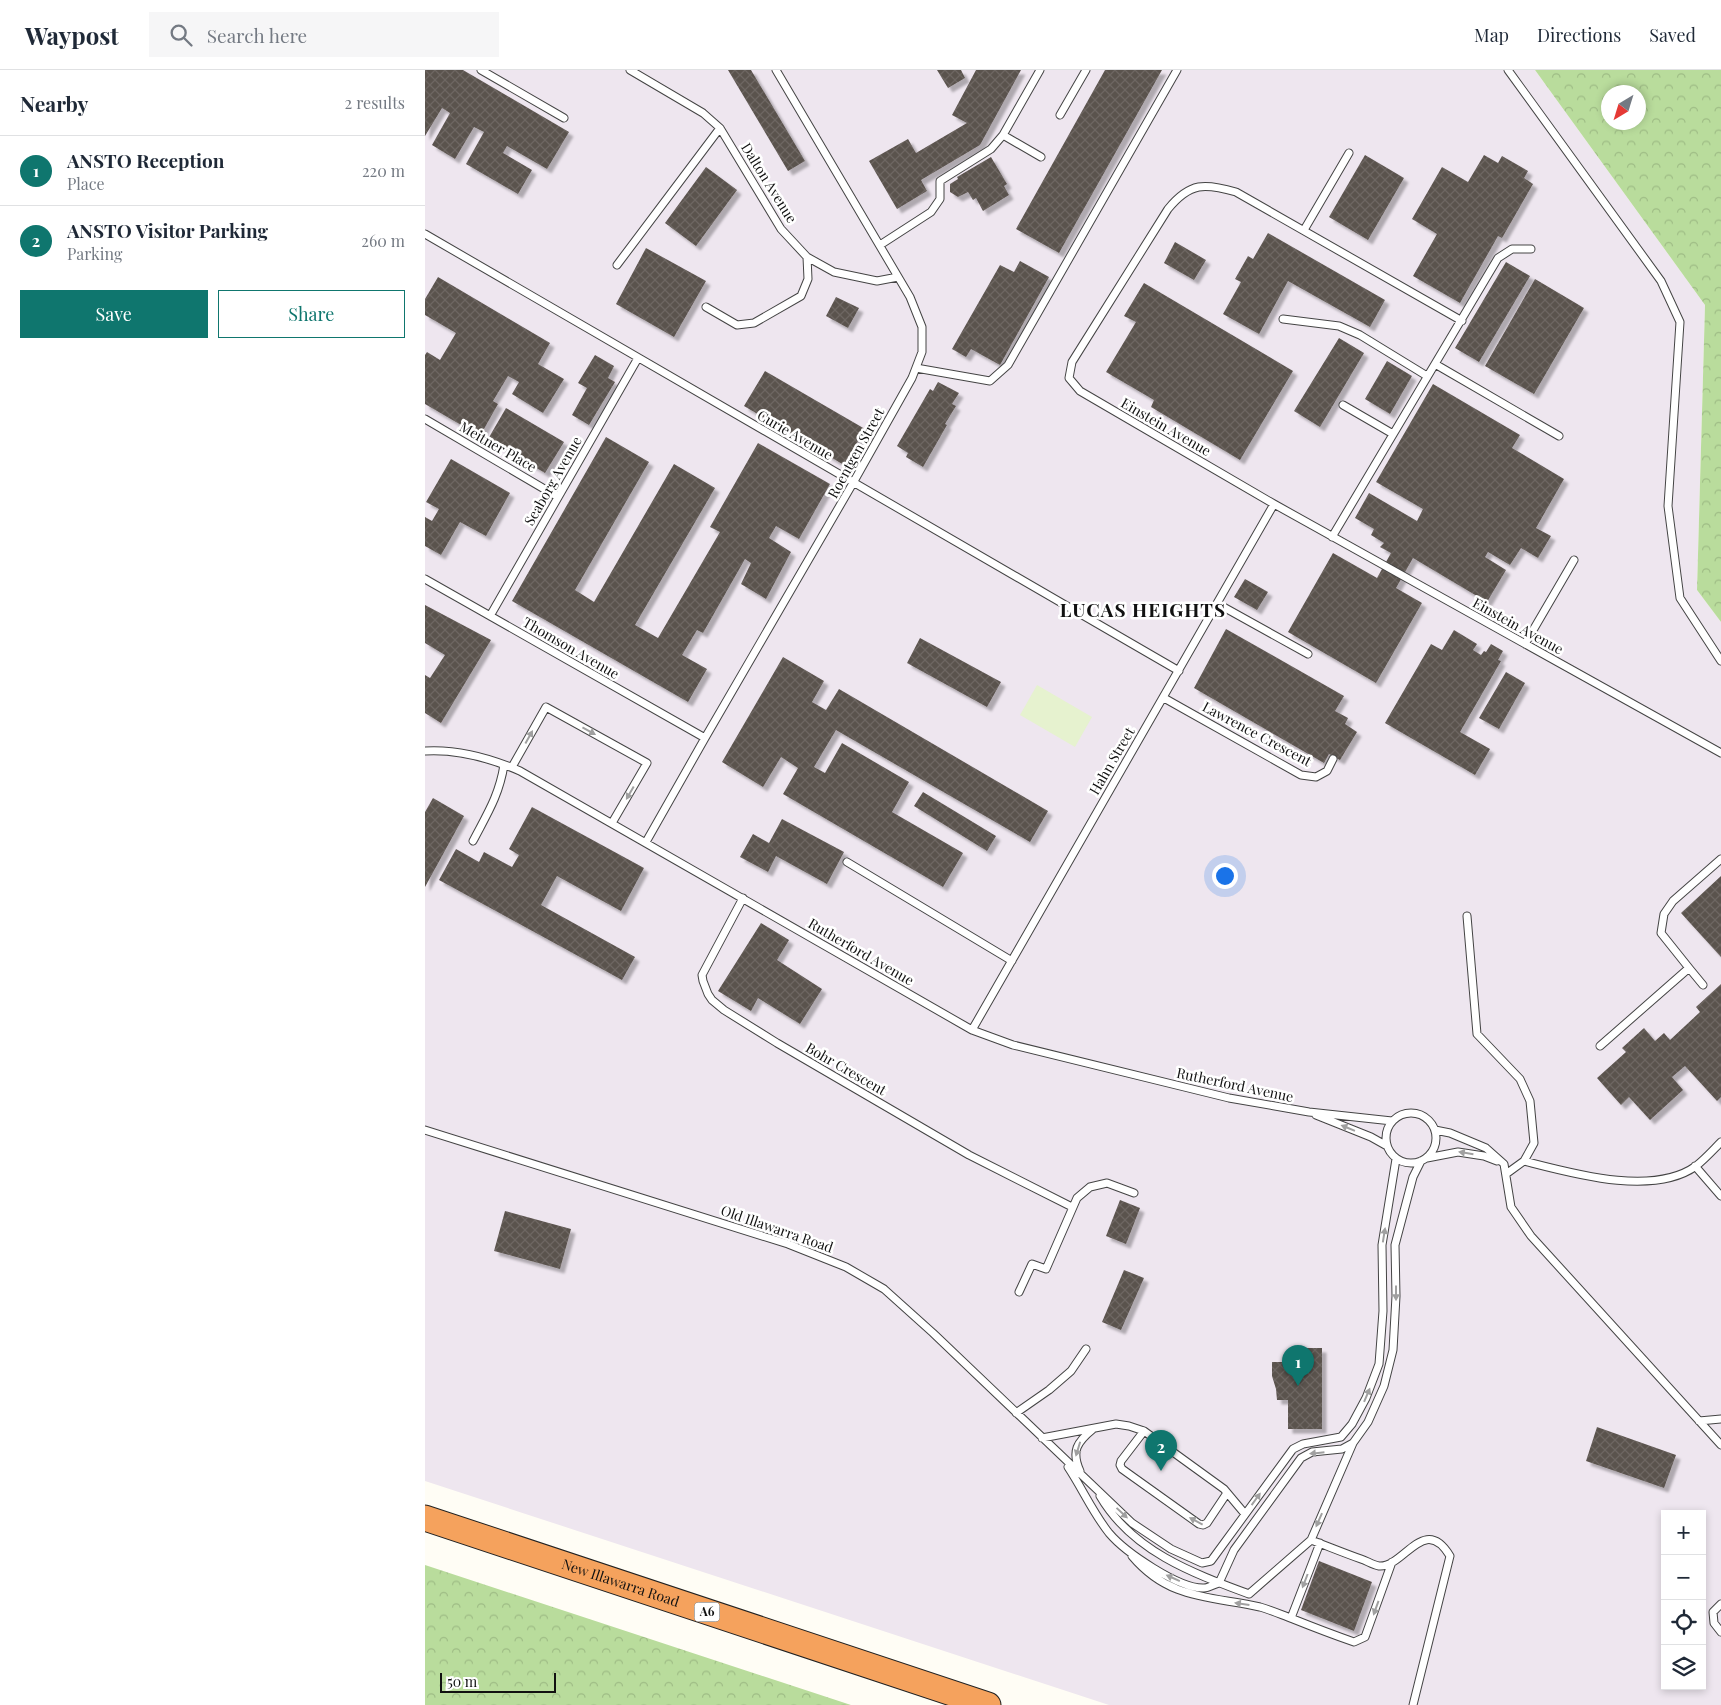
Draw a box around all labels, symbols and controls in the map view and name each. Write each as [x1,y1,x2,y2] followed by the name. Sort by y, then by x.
[149,12,499,57] search box
[25,19,119,51] text: Waypost
[167,21,195,49] icon: search
[207,22,307,48] text: Search here
[1474,23,1509,47] text: Map
[1537,23,1621,47] text: Directions
[1649,23,1696,47] text: Saved
[1601,85,1646,130] north arrow
[20,89,89,117] text: Nearby
[345,92,405,113] text: 2 results
[737,139,802,226] street label: Dalton Avenue
[67,147,225,173] text: ANSTO Reception
[33,160,39,181] text: 1
[362,160,405,181] text: 220 m
[67,173,105,194] text: Place
[67,217,268,243] text: ANSTO Visitor Parking
[32,230,40,251] text: 2
[361,230,405,251] text: 260 m
[67,243,122,264] text: Parking
[20,290,208,338] button: Save
[218,290,405,338] button: Share
[1118,393,1215,460] street label: Einstein Avenue
[823,403,889,501] street label: Roentgen Street
[754,405,837,464] street label: Curie Avenue
[456,417,540,476] street label: Meitner Place
[519,433,586,529] street label: Seaborg Avenue
[1469,593,1567,658] street label: Einstein Avenue
[1060,596,1226,622] district label: LUCAS HEIGHTS
[520,612,623,683] street label: Thomson Avenue
[1199,697,1316,771] street label: Lawrence Crescent
[1085,723,1139,798] street label: Hahn Street
[582,726,595,735] one-way arrow
[525,730,533,744] one-way arrow
[625,786,634,800] one-way arrow
[1212,863,1238,889] your location
[805,914,918,990] street label: Rutherford Avenue
[803,1038,891,1100] street label: Bohr Crescent
[1175,1063,1295,1106] street label: Rutherford Avenue
[1341,1124,1356,1131] one-way arrow
[1457,1149,1473,1157] one-way arrow
[718,1200,836,1257] street label: Old Illawarra Road
[1380,1226,1388,1242] one-way arrow
[1392,1285,1400,1301] one-way arrow
[1282,1345,1314,1386] pin: 1
[1363,1388,1371,1402] one-way arrow
[1145,1430,1177,1471] pin: 2
[1073,1442,1081,1457] one-way arrow
[1309,1449,1325,1457] one-way arrow
[1251,1492,1261,1506] one-way arrow
[1116,1507,1128,1519] one-way arrow
[1661,1510,1706,1690] map controls
[1661,1510,1706,1555] button: +
[1315,1513,1323,1527] one-way arrow
[1189,1517,1204,1525] one-way arrow
[559,1554,682,1611] street label: New Illawarra Road
[1661,1555,1706,1600] button: −
[1166,1573,1180,1581] one-way arrow
[1301,1574,1309,1589] one-way arrow
[1234,1600,1250,1608] one-way arrow
[1372,1600,1379,1615] one-way arrow
[1661,1600,1706,1645] button: locate
[695,1602,719,1621] road number: A6
[1661,1645,1706,1690] button: layers
[440,1670,556,1693] scale bar
[447,1672,477,1691] text: 50 m

